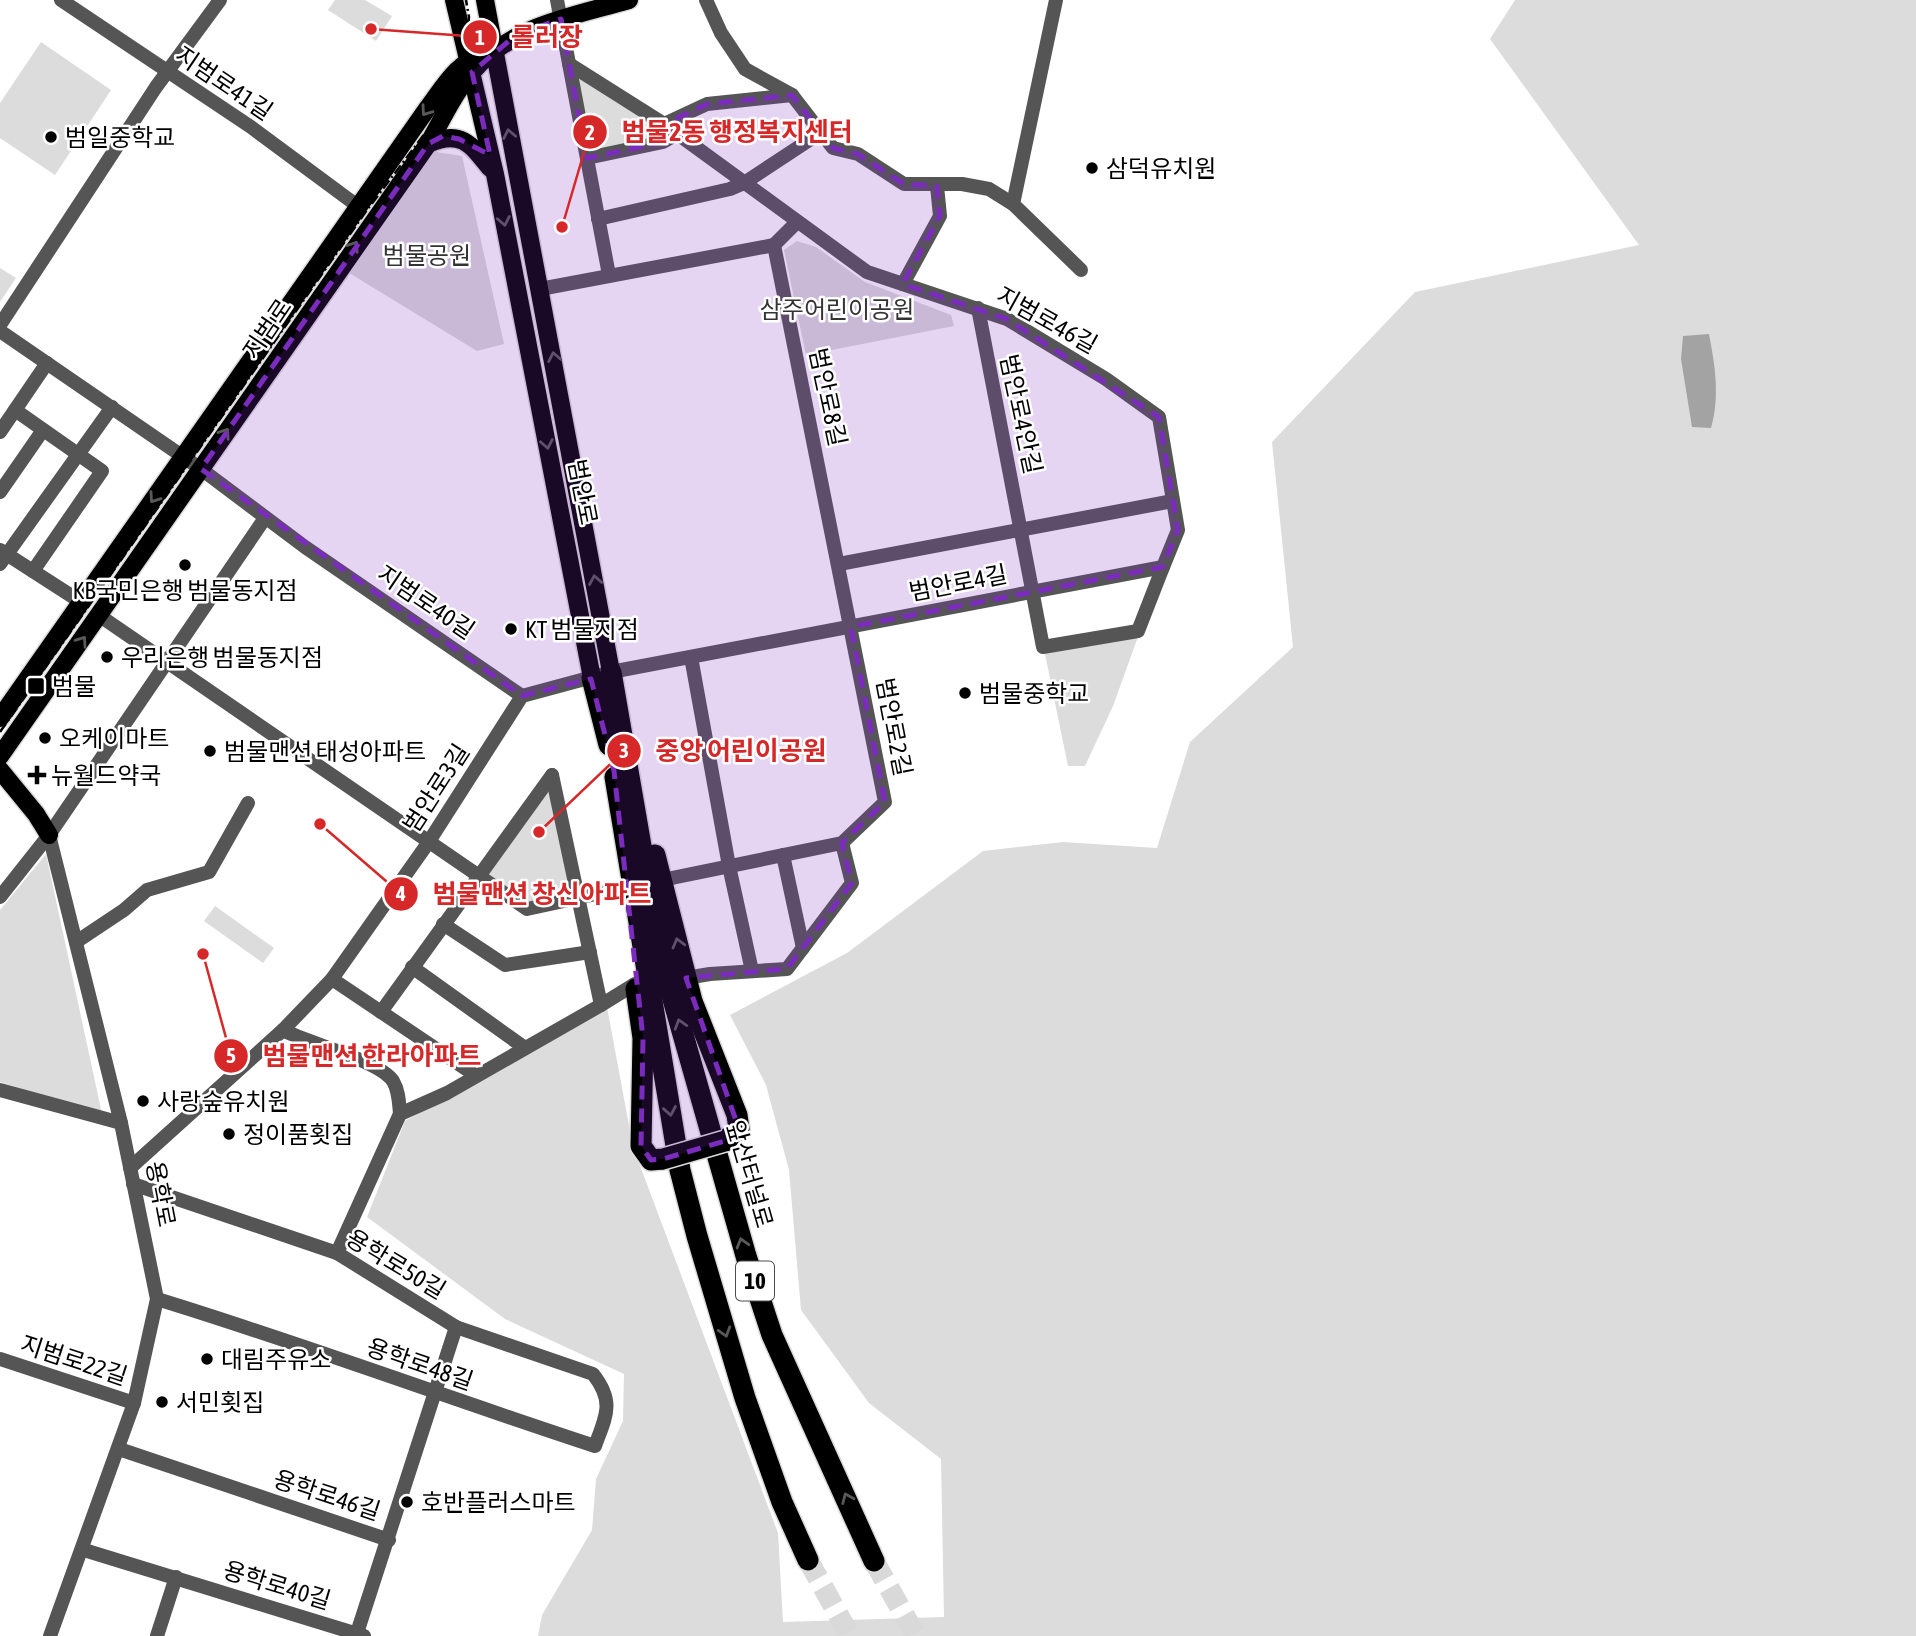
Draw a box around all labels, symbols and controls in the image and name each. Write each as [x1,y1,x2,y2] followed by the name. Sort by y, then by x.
[462,14,597,61] callout: 롤러장
[511,22,583,52] text: 롤러장
[475,25,485,49] text: 1
[170,41,278,125] street label: 지범로41길
[422,103,434,116] one-way arrow
[572,109,866,156] callout: 범물2동 행정복지센터
[621,117,853,147] text: 범물2동 행정복지센터
[585,120,595,144] text: 2
[65,124,175,151] place label: 범일중학교
[503,128,518,140] one-way arrow
[43,129,59,145] marker: 범일중학교
[1106,155,1216,182] place label: 삼덕유치원
[1084,160,1100,176] marker: 삼덕유치원
[495,215,510,227] one-way arrow
[346,241,358,254] one-way arrow
[383,242,471,269] park label: 범물공원
[992,281,1102,359] street label: 지범로46길
[237,294,297,364] street label: 지범로
[760,296,914,323] park label: 삼주어린이공원
[804,345,852,449] street label: 범안로8길
[548,351,563,363] one-way arrow
[995,352,1047,476] street label: 범안로4안길
[217,428,229,441] one-way arrow
[539,438,554,450] one-way arrow
[563,457,603,527] street label: 범안로
[150,490,162,503] one-way arrow
[177,557,193,573] marker: KB국민은행 범물동지점
[372,560,480,644] street label: 지범로40길
[907,560,1009,606] street label: 범안로4길
[588,574,603,586] one-way arrow
[72,577,298,604] place label: KB국민은행 범물동지점
[525,616,639,643] place label: KT 범물지점
[503,621,519,637] marker: KT 범물지점
[74,636,86,649] one-way arrow
[121,644,323,671] place label: 우리은행 범물동지점
[99,649,115,665] marker: 우리은행 범물동지점
[52,673,96,700] place label: 범물
[26,676,46,696] marker: 범물
[871,676,917,778] street label: 범안로2길
[979,680,1089,707] place label: 범물중학교
[957,685,973,701] marker: 범물중학교
[59,725,169,752] place label: 오케이마트
[607,727,841,774] callout: 중앙 어린이공원
[37,730,53,746] marker: 오케이마트
[655,736,827,766] text: 중앙 어린이공원
[224,738,426,765] place label: 범물맨션 태성아파트
[619,738,629,762] text: 3
[398,739,474,837] street label: 범안로3길
[202,743,218,759] marker: 범물맨션 태성아파트
[51,762,161,789] place label: 뉴월드약국
[29,767,45,783] marker: 뉴월드약국
[384,870,665,917] callout: 범물맨션 창신아파트
[433,879,651,909] text: 범물맨션 창신아파트
[395,881,406,905] text: 4
[672,937,686,949] one-way arrow
[674,1018,688,1031] one-way arrow
[214,1032,496,1079] callout: 범물맨션 한라아파트
[263,1041,481,1071] text: 범물맨션 한라아파트
[226,1043,236,1067] text: 5
[157,1088,289,1115] place label: 사랑숲유치원
[135,1093,151,1109] marker: 사랑숲유치원
[662,1105,677,1117] one-way arrow
[722,1117,778,1231] street label: 앞산터널로
[243,1121,353,1148] place label: 정이품횟집
[221,1126,237,1142] marker: 정이품횟집
[141,1159,181,1229] street label: 용학로
[342,1224,450,1304] street label: 용학로50길
[736,1237,751,1249] one-way arrow
[736,1262,774,1300] road number: 10
[716,1325,731,1337] one-way arrow
[17,1330,131,1390] street label: 지범로22길
[363,1333,477,1395] street label: 용학로48길
[221,1346,331,1373] place label: 대림주유소
[199,1351,215,1367] marker: 대림주유소
[176,1389,264,1416] place label: 서민횟집
[154,1394,170,1410] marker: 서민횟집
[270,1465,384,1525] street label: 용학로46길
[421,1489,576,1516] place label: 호반플러스마트
[841,1493,855,1506] one-way arrow
[399,1494,415,1510] marker: 호반플러스마트
[220,1556,334,1614] street label: 용학로40길

